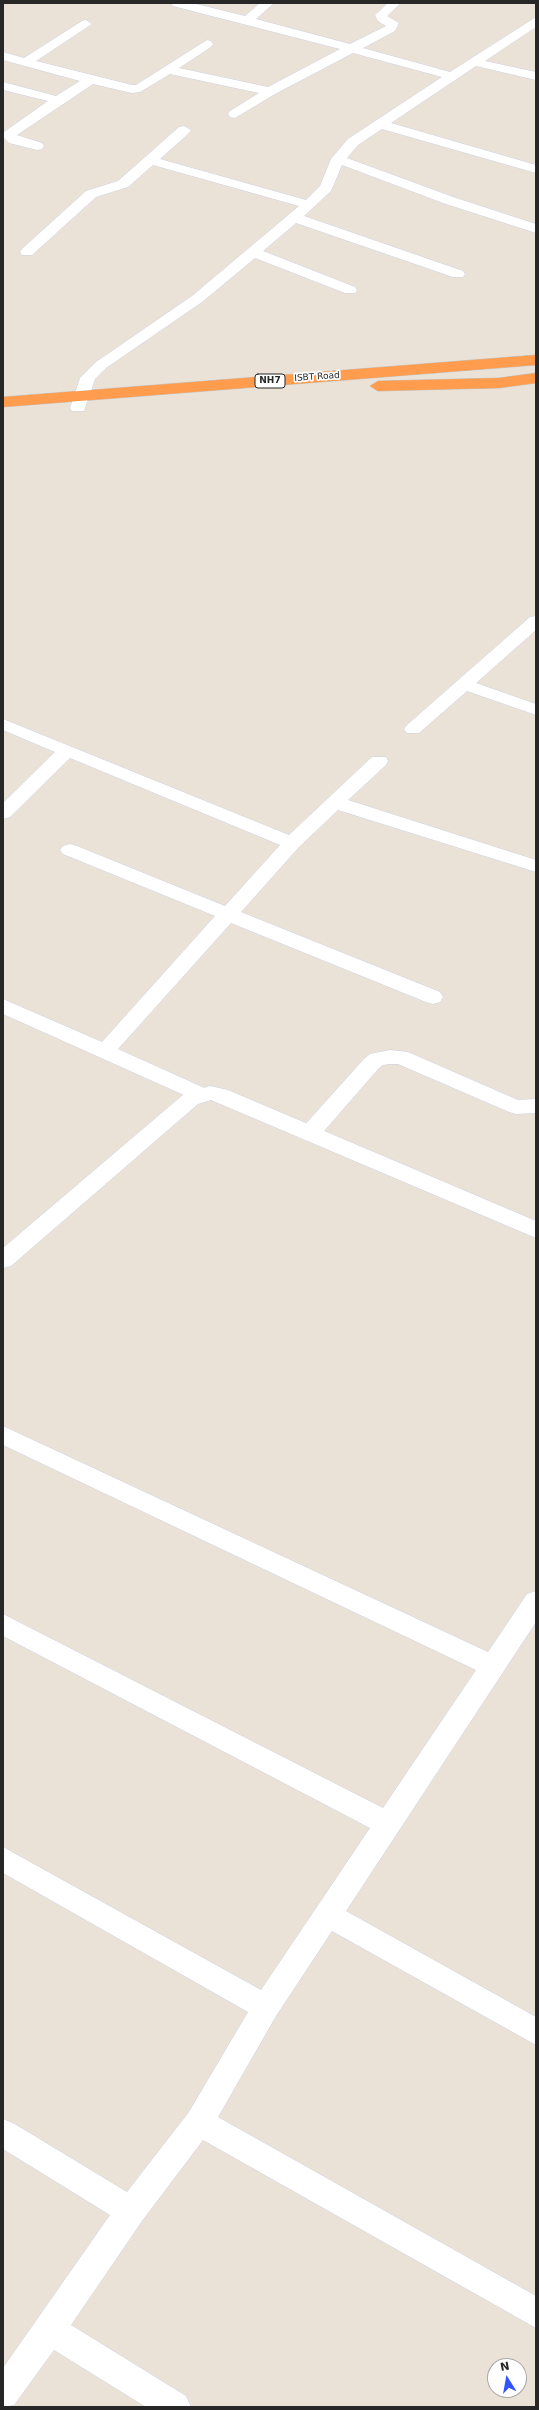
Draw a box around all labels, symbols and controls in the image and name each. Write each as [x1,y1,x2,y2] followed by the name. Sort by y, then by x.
[294,370,340,384] street label: ISBT Road
[255,374,285,388] road number: NH7
[487,2358,527,2398] north arrow
[499,2359,511,2374] text: N

